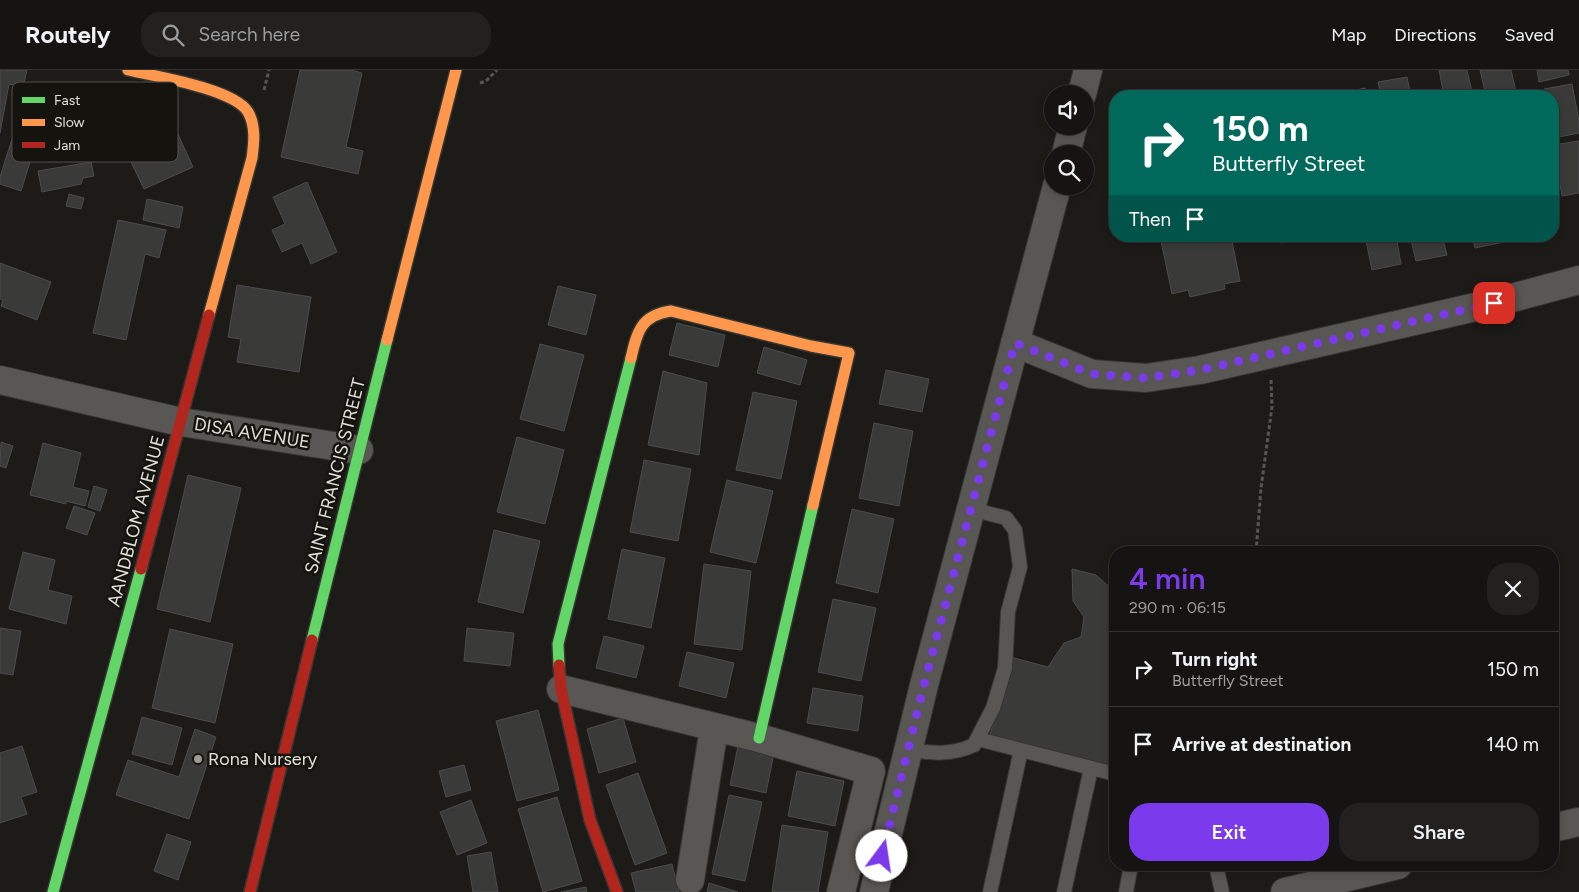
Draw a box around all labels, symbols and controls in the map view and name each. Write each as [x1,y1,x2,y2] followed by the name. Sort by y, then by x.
[141,12,491,57] search box
[25,20,111,49] text: Routely
[159,21,187,49] icon: search
[199,23,300,46] text: Search here
[1331,24,1366,46] text: Map
[1394,24,1476,46] text: Directions
[1504,24,1554,46] text: Saved
[12,82,178,162] legend
[1044,85,1094,195] map controls
[1044,85,1094,135] button: sound
[54,92,80,109] text: Fast
[1212,108,1309,150] text: 150 m
[1129,110,1194,175] icon: right
[54,114,85,131] text: Slow
[54,137,80,154] text: Jam
[1044,145,1094,195] button: search
[1212,150,1365,177] text: Butterfly Street
[1181,205,1209,233] icon: arrive
[1129,208,1171,231] text: Then
[1473,282,1515,324] pin
[1480,289,1508,317] icon: arrive
[300,376,370,576] street label: SAINT FRANCIS STREET
[193,413,311,453] street label: DISA AVENUE
[103,433,169,609] street label: AANDBLOM AVENUE
[1129,560,1205,597] text: 4 min
[1487,563,1539,615] button: close
[1129,598,1226,617] text: 290 m · 06:15
[1172,648,1258,671] text: Turn right
[1129,655,1157,683] icon: right
[1487,658,1539,681] text: 150 m
[1172,671,1284,690] text: Butterfly Street
[1129,730,1157,758] icon: arrive
[1172,733,1351,756] text: Arrive at destination
[1486,733,1539,756] text: 140 m
[208,748,318,770] place label: Rona Nursery
[192,753,204,765] marker: Rona Nursery
[1129,803,1329,861] button: Exit
[1339,803,1539,861] button: Share
[855,829,907,881] position arrow

